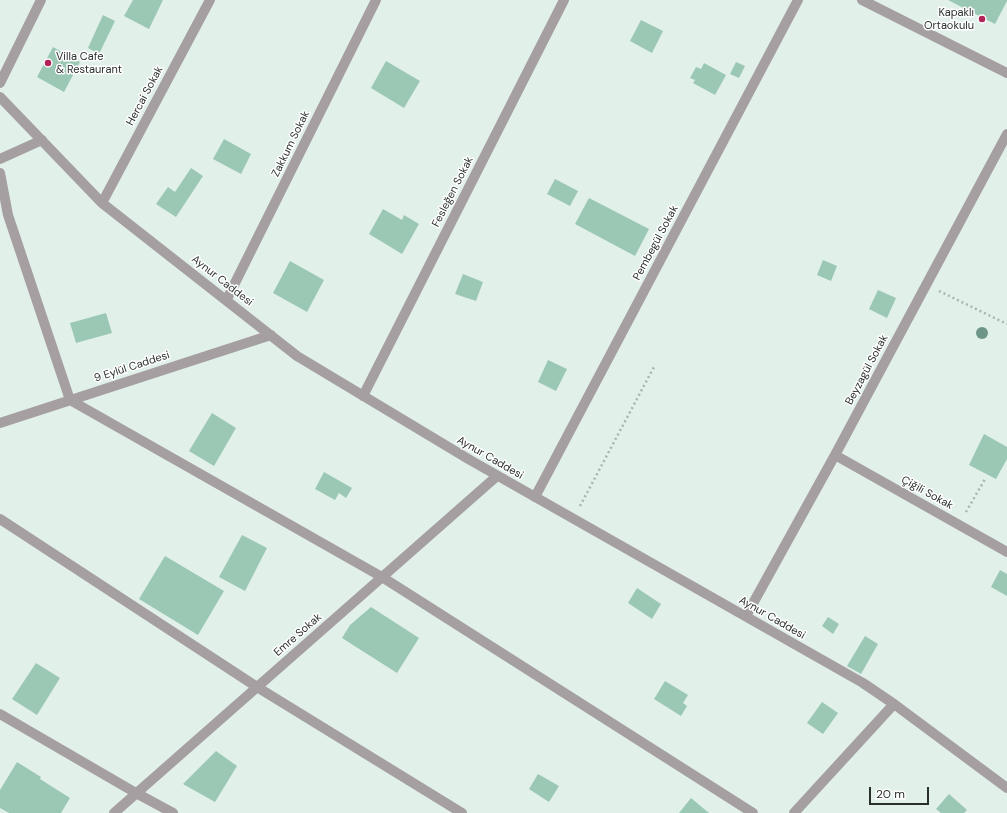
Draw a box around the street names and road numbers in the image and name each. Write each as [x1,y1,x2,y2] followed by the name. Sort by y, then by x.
[124,64,166,128] street label: Hercai Sokak
[269,109,313,179] street label: Zakkum Sokak
[430,155,476,229] street label: Fesleğen Sokak
[631,203,681,283] street label: Pembegül Sokak
[189,253,255,309] street label: Aynur Caddesi
[843,333,891,407] street label: Beyzagül Sokak
[93,349,171,385] street label: 9 Eylül Caddesi
[454,434,526,482] street label: Aynur Caddesi
[899,473,955,513] street label: Çiğili Sokak
[736,594,808,642] street label: Aynur Caddesi
[271,611,325,659] street label: Emre Sokak

